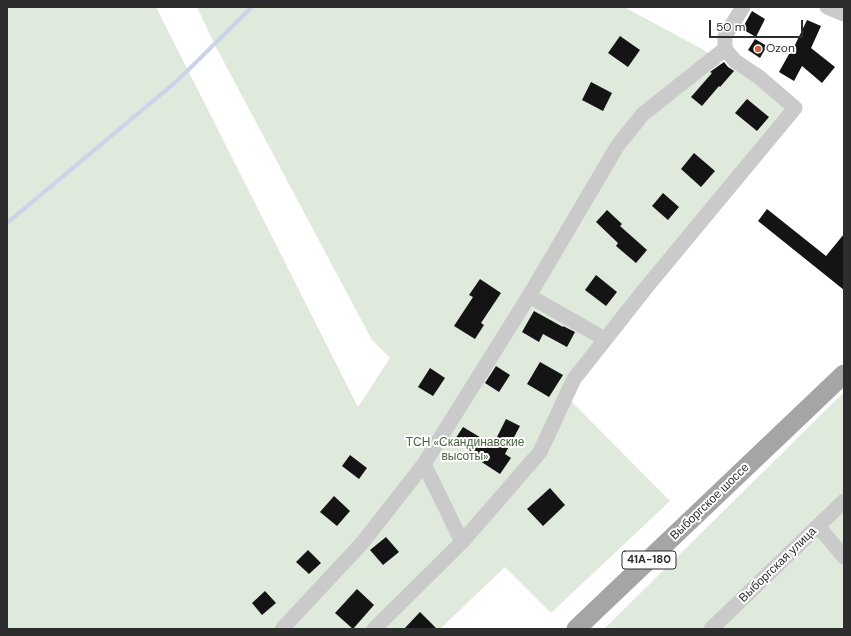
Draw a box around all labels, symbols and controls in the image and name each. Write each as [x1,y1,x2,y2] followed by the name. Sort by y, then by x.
[711,12,805,38] scale bar
[716,19,745,35] text: 50 m
[766,42,795,56] place label: Ozon
[753,44,763,54] marker: Ozon
[406,436,524,464] park label: ТСН «Скандинавские высоты»
[668,461,752,543] street label: Выборгское шоссе
[736,524,820,606] street label: Выборгская улица
[622,551,676,569] road number: 41А-180

